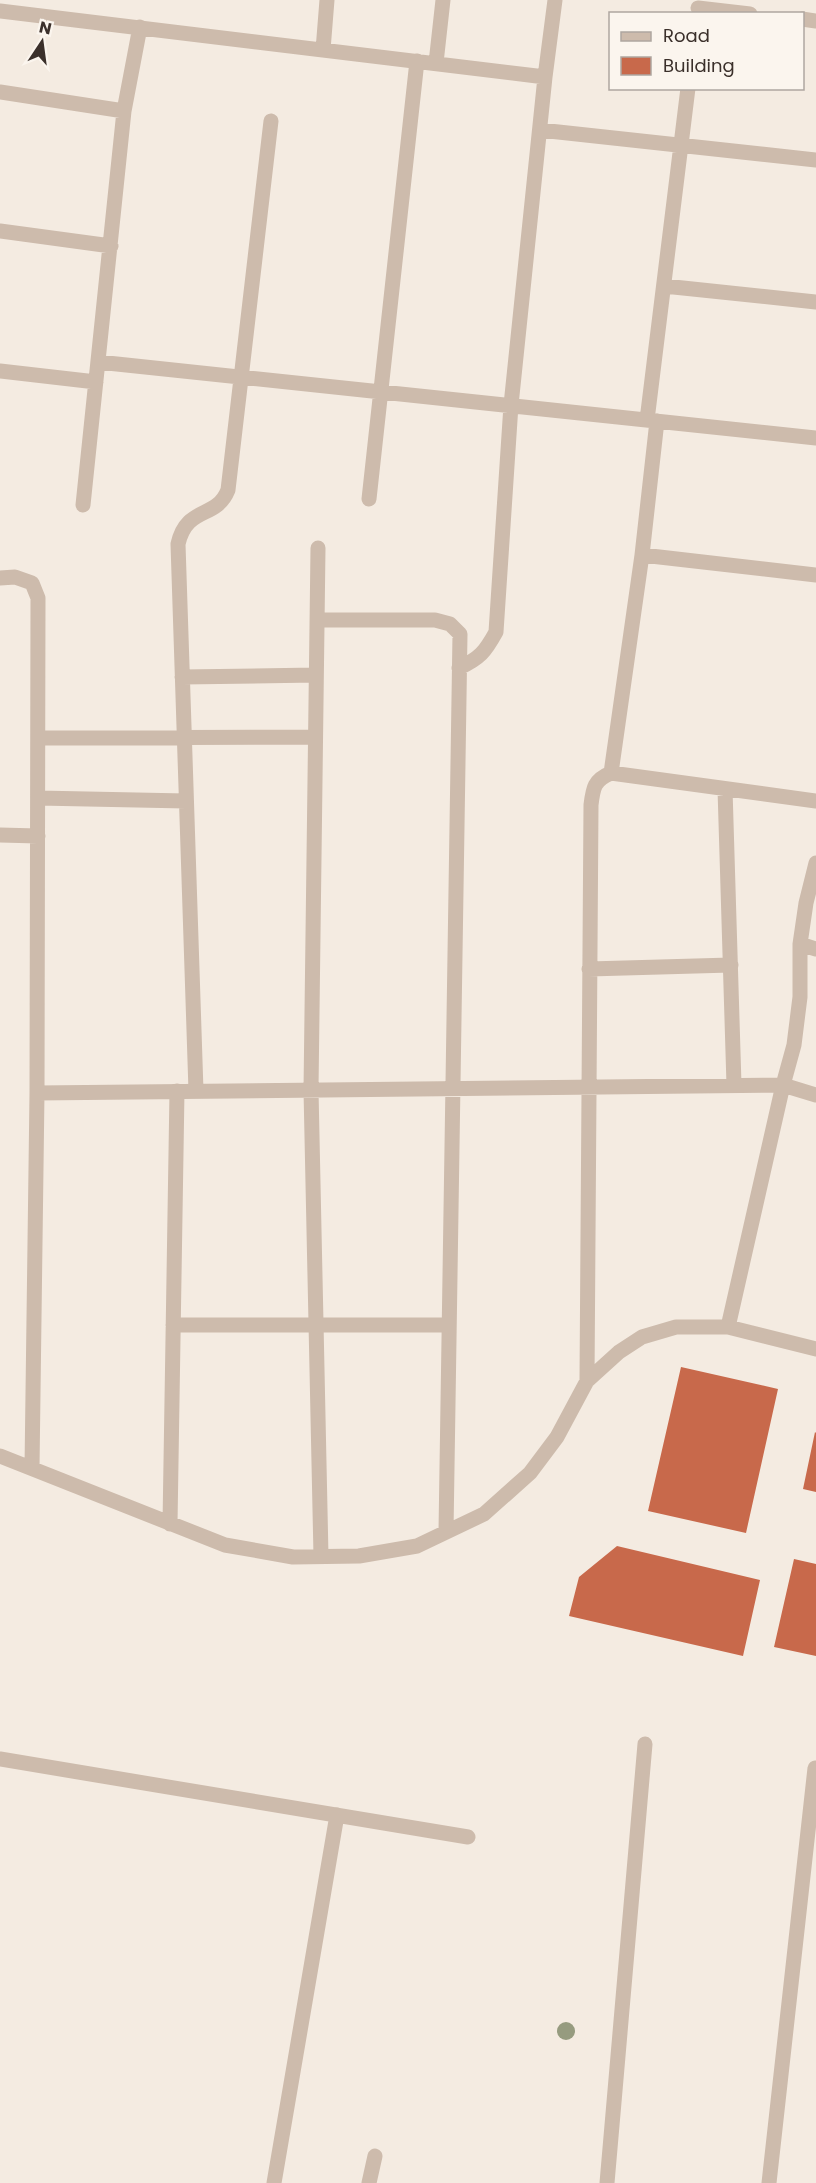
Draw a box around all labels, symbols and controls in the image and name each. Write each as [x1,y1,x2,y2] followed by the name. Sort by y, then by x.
[12,12,72,72] north arrow
[609,12,804,90] legend
[37,15,54,40] text: N
[663,23,710,48] text: Road
[663,53,735,78] text: Building

